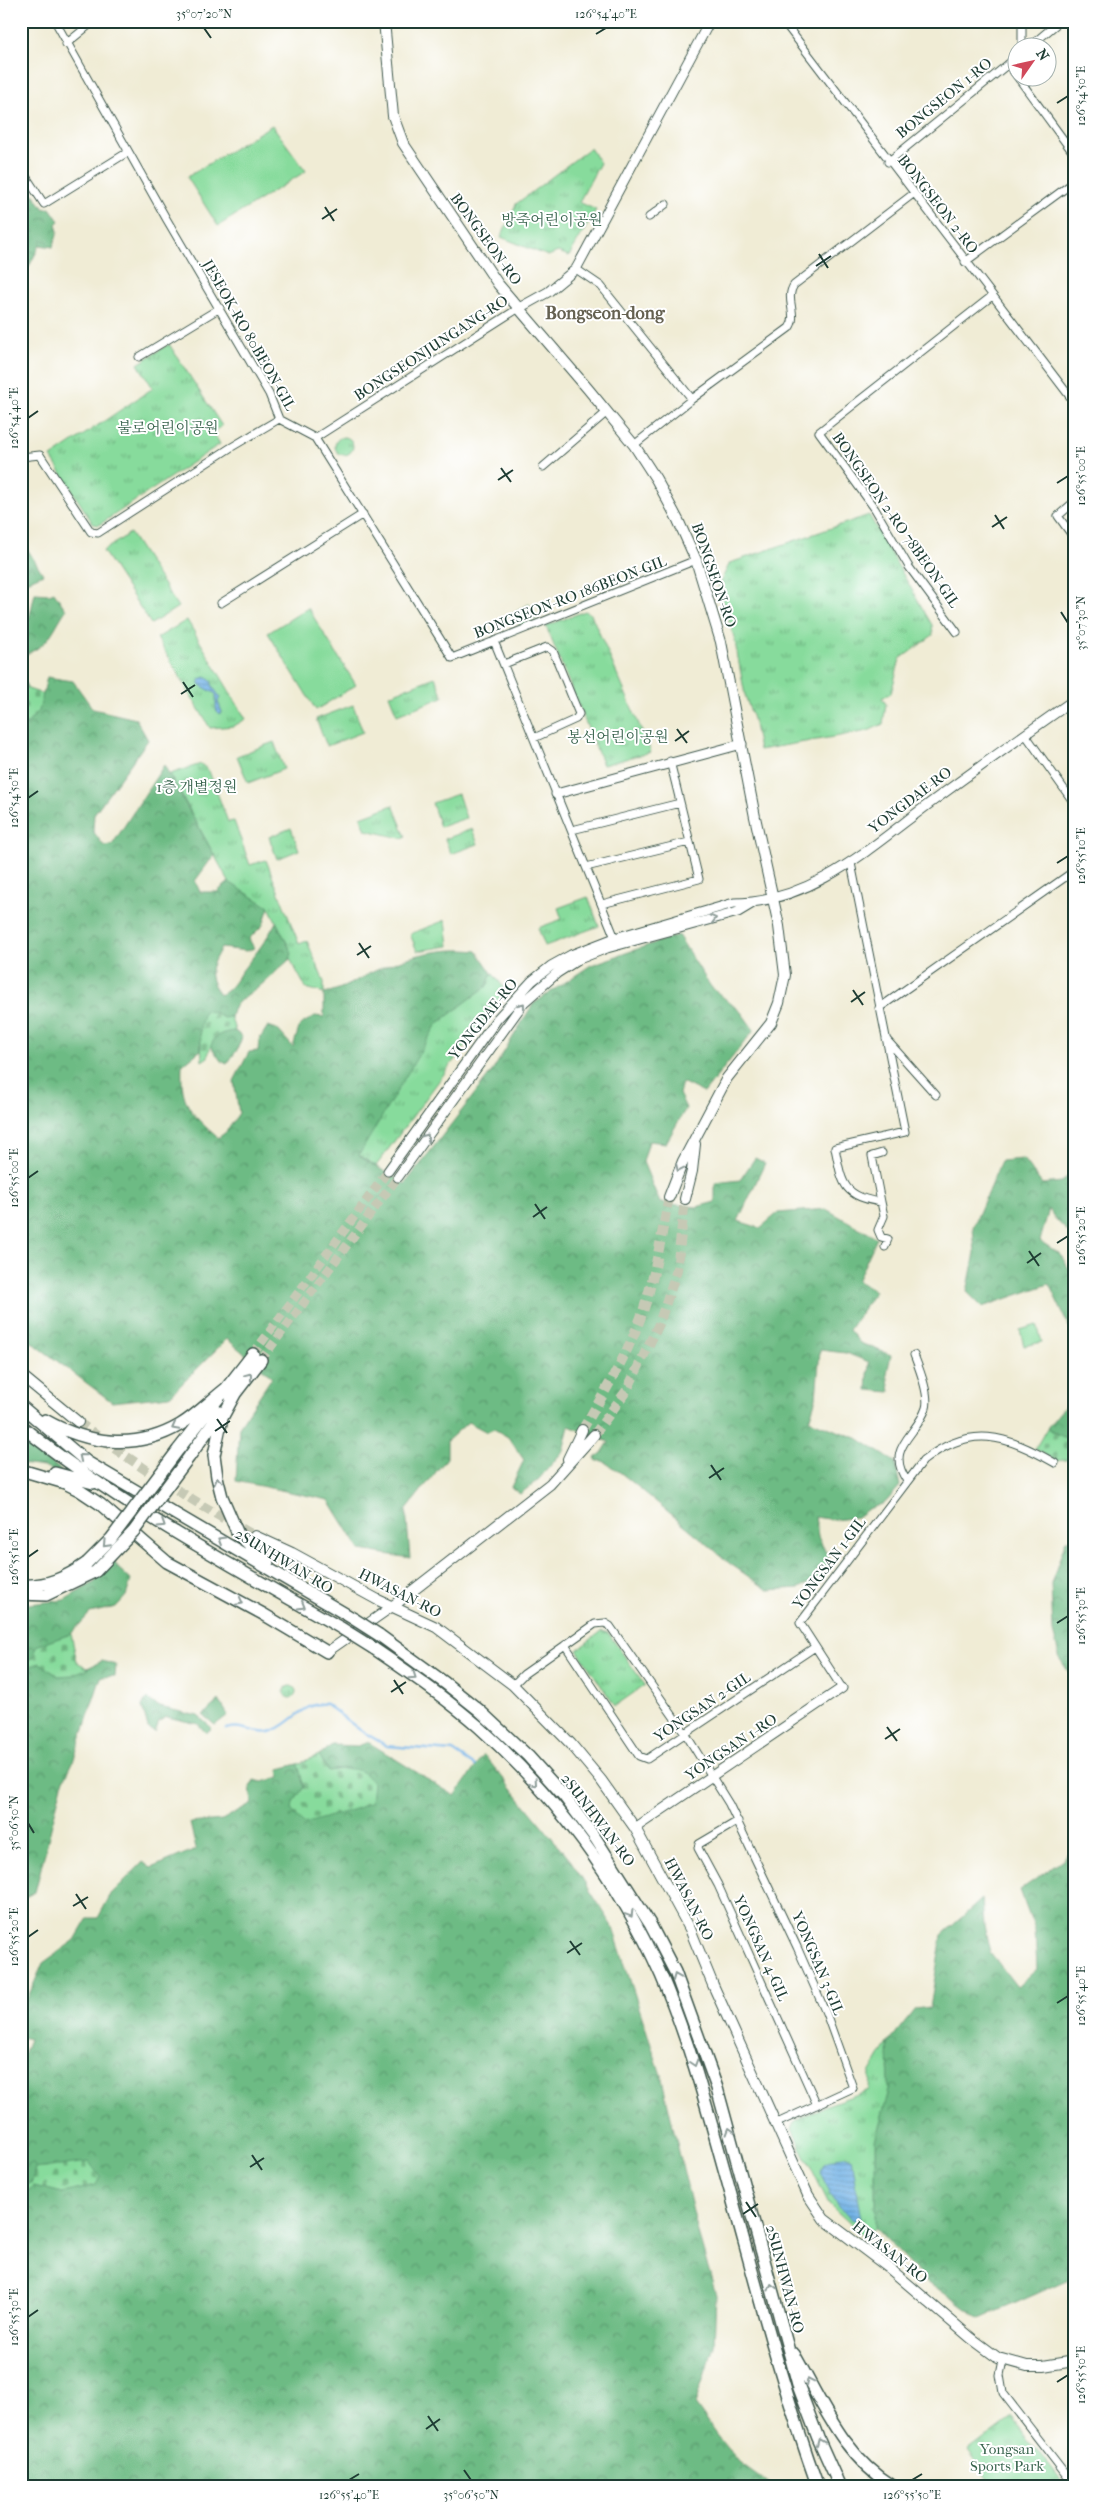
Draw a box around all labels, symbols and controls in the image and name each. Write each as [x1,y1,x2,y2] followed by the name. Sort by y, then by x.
[176,7,232,21] text: 35°07'20"N
[575,7,637,21] text: 126°54'40"E
[1008,38,1058,88] north arrow
[1032,46,1053,64] text: N
[892,54,996,142] street label: BONGSEON 1-RO
[1074,66,1088,126] text: 126°54'50"E
[894,151,982,257] street label: BONGSEON 2-RO
[447,189,526,289] street label: BONGSEON-RO
[501,211,603,229] park label: 방죽어린이공원
[198,256,299,413] street label: JESEOK-RO 80BEON-GIL
[351,291,512,405] street label: BONGSEONJUNGANG-RO
[545,303,666,324] district label: Bongseon-dong
[7,387,21,449] text: 126°54'40"E
[117,419,219,437] park label: 불로어린이공원
[829,429,963,611] street label: BONGSEON 2-RO 78BEON-GIL
[1074,446,1088,506] text: 126°55'00"E
[688,520,740,630] street label: BONGSEON-RO
[471,552,669,642] street label: BONGSEON-RO 186BEON-GIL
[1074,596,1088,650] text: 35°07'30"N
[567,728,669,746] park label: 봉선어린이공원
[864,763,955,838] street label: YONGDAE-RO
[7,768,21,828] text: 126°54'50"E
[156,778,238,796] park label: 1층 개별정원
[1074,827,1088,885] text: 126°55'10"E
[709,914,718,925] one-way arrow
[444,975,521,1064] street label: YONGDAE-RO
[516,1003,524,1012] one-way arrow
[420,1133,429,1143] one-way arrow
[7,1148,21,1208] text: 126°55'00"E
[675,1163,686,1172] one-way arrow
[1074,1207,1088,1266] text: 126°55'20"E
[243,1373,251,1382] one-way arrow
[171,1421,180,1431] one-way arrow
[78,1454,87,1463] one-way arrow
[213,1477,224,1486] one-way arrow
[788,1514,869,1613] street label: YONGSAN 1-GIL
[156,1518,165,1527] one-way arrow
[232,1525,337,1597] street label: 2SUNHWAN-RO
[7,1528,21,1586] text: 126°55'10"E
[218,1537,227,1547] one-way arrow
[103,1539,112,1548] one-way arrow
[356,1564,444,1622] street label: HWASAN-RO
[1074,1587,1088,1645] text: 126°55'30"E
[235,1596,244,1606] one-way arrow
[297,1599,306,1609] one-way arrow
[649,1668,754,1746] street label: YONGSAN 2-GIL
[408,1669,417,1679] one-way arrow
[681,1710,780,1785] street label: YONGSAN 1-RO
[557,1770,639,1870] street label: 2SUNHWAN-RO
[528,1778,537,1787] one-way arrow
[7,1795,21,1851] text: 35°06'50"N
[660,1855,718,1943] street label: HWASAN-RO
[729,1892,792,2004] street label: YONGSAN 4-GIL
[788,1907,848,2018] street label: YONGSAN 3-GIL
[7,1908,21,1967] text: 126°55'20"E
[623,1909,633,1918] one-way arrow
[1074,1966,1088,2026] text: 126°55'40"E
[672,1973,683,1982] one-way arrow
[688,2059,698,2067] one-way arrow
[725,2127,735,2135] one-way arrow
[849,2217,931,2287] street label: HWASAN-RO
[762,2223,808,2335] street label: 2SUNHWAN-RO
[767,2283,778,2292] one-way arrow
[7,2288,21,2346] text: 126°55'30"E
[1074,2346,1088,2404] text: 126°55'50"E
[805,2378,816,2387] one-way arrow
[816,2438,827,2447] one-way arrow
[970,2440,1044,2475] park label: Yongsan Sports Park
[319,2488,379,2502] text: 126°55'40"E
[443,2488,499,2502] text: 35°06'50"N
[883,2488,941,2502] text: 126°55'50"E

